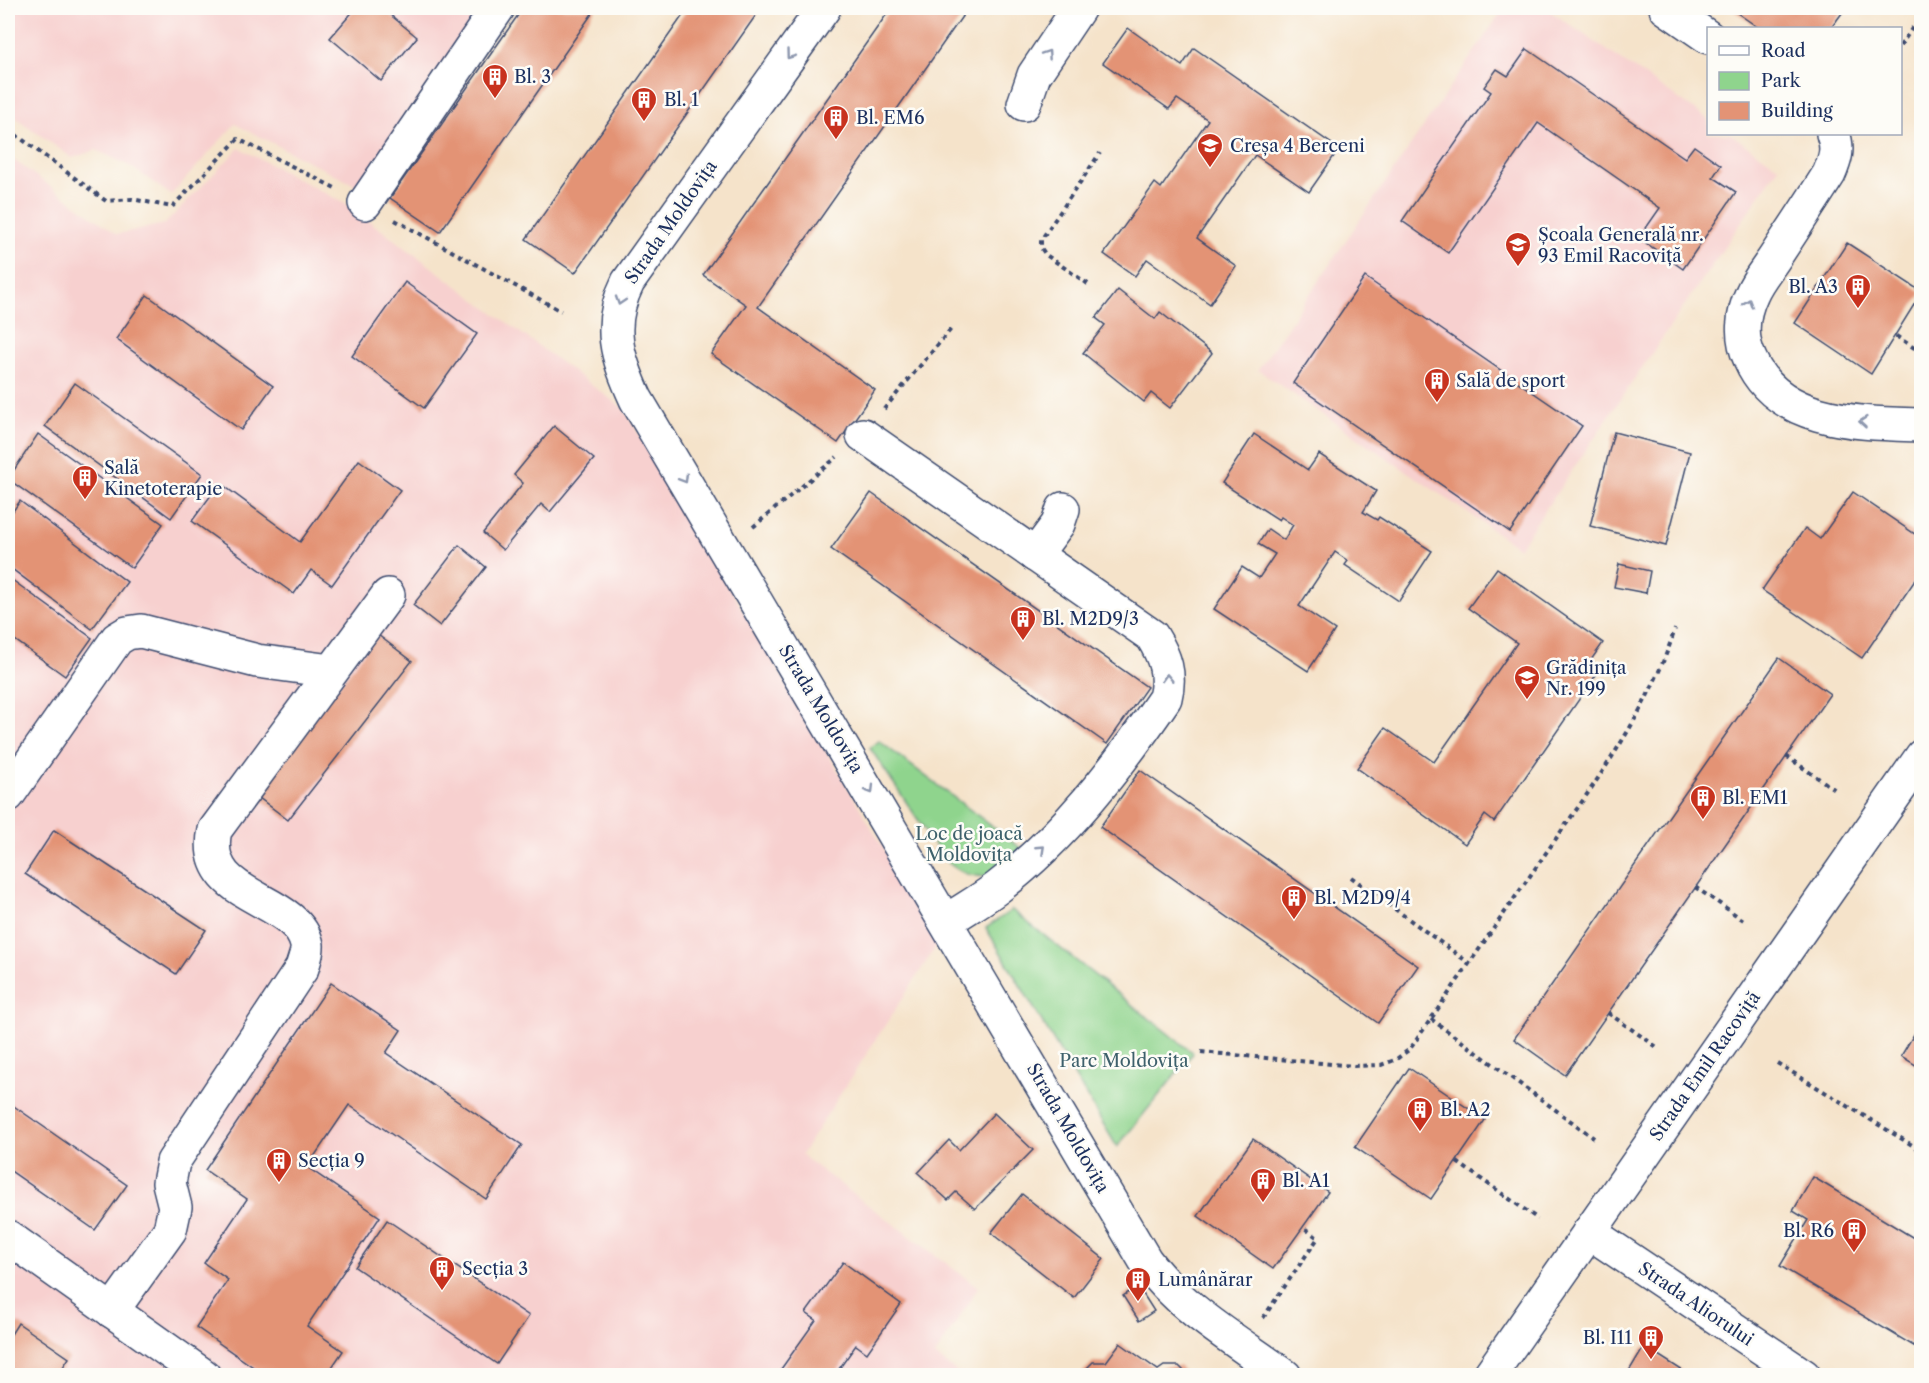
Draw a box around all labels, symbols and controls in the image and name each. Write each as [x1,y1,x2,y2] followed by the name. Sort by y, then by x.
[1707,27,1902,135] legend
[1761,40,1806,62] text: Road
[786,49,797,60] one-way arrow
[1040,50,1051,61] one-way arrow
[480,62,510,100] building icon: Bl. 3
[514,66,551,88] place label: Bl. 3
[1761,70,1802,92] text: Park
[629,85,659,123] building icon: Bl. 1
[664,89,699,111] place label: Bl. 1
[1761,100,1833,122] text: Building
[821,103,851,141] building icon: Bl. EM6
[856,107,924,129] place label: Bl. EM6
[1195,131,1225,169] school or university icon: Creșa 4 Berceni
[1230,135,1365,157] place label: Creșa 4 Berceni
[620,156,722,288] street label: Strada Moldovița
[1538,224,1704,267] place label: Școala Generală nr. 93 Emil Racoviță
[1503,230,1533,268] school or university icon: Școala Generală nr. 93 Emil Racoviță
[1843,272,1873,310] building icon: Bl. A3
[1788,276,1838,298] place label: Bl. A3
[615,295,627,306] one-way arrow
[1741,298,1754,309] one-way arrow
[1422,366,1452,404] building icon: Sală de sport
[1456,370,1566,392] place label: Sală de sport
[1859,416,1868,429] one-way arrow
[104,457,222,500] place label: Sală Kinetoterapie
[70,463,100,501] building icon: Sală Kinetoterapie
[676,472,687,483] one-way arrow
[1008,604,1038,642] building icon: Bl. M2D9/3
[1042,608,1139,630] place label: Bl. M2D9/3
[774,641,868,778] street label: Strada Moldovița
[1546,657,1627,700] place label: Grădinița Nr. 199
[1512,663,1542,701] school or university icon: Grădinița Nr. 199
[1161,674,1174,683] one-way arrow
[1688,783,1718,821] building icon: Bl. EM1
[862,784,874,794] one-way arrow
[1722,787,1788,809] place label: Bl. EM1
[915,823,1023,866] park label: Loc de joacă Moldovița
[1034,845,1044,856] one-way arrow
[1279,883,1309,921] building icon: Bl. M2D9/4
[1314,887,1411,909] place label: Bl. M2D9/4
[1645,987,1765,1145] street label: Strada Emil Racoviță
[1059,1050,1189,1072] park label: Parc Moldovița
[1022,1059,1114,1197] street label: Strada Moldovița
[1405,1095,1435,1133] building icon: Bl. A2
[1440,1099,1491,1121] place label: Bl. A2
[264,1146,294,1184] building icon: Secția 9
[298,1150,365,1172] place label: Secția 9
[1248,1166,1278,1204] building icon: Bl. A1
[1282,1170,1330,1192] place label: Bl. A1
[1839,1216,1869,1254] building icon: Bl. R6
[1783,1220,1834,1242] place label: Bl. R6
[427,1254,457,1292] building icon: Secția 3
[1634,1257,1758,1351] street label: Strada Aliorului
[462,1258,528,1280] place label: Secția 3
[1123,1265,1153,1303] building icon: Lumânărar
[1158,1269,1253,1291] place label: Lumânărar
[1636,1323,1666,1361] building icon: Bl. I11
[1583,1327,1632,1349] place label: Bl. I11

